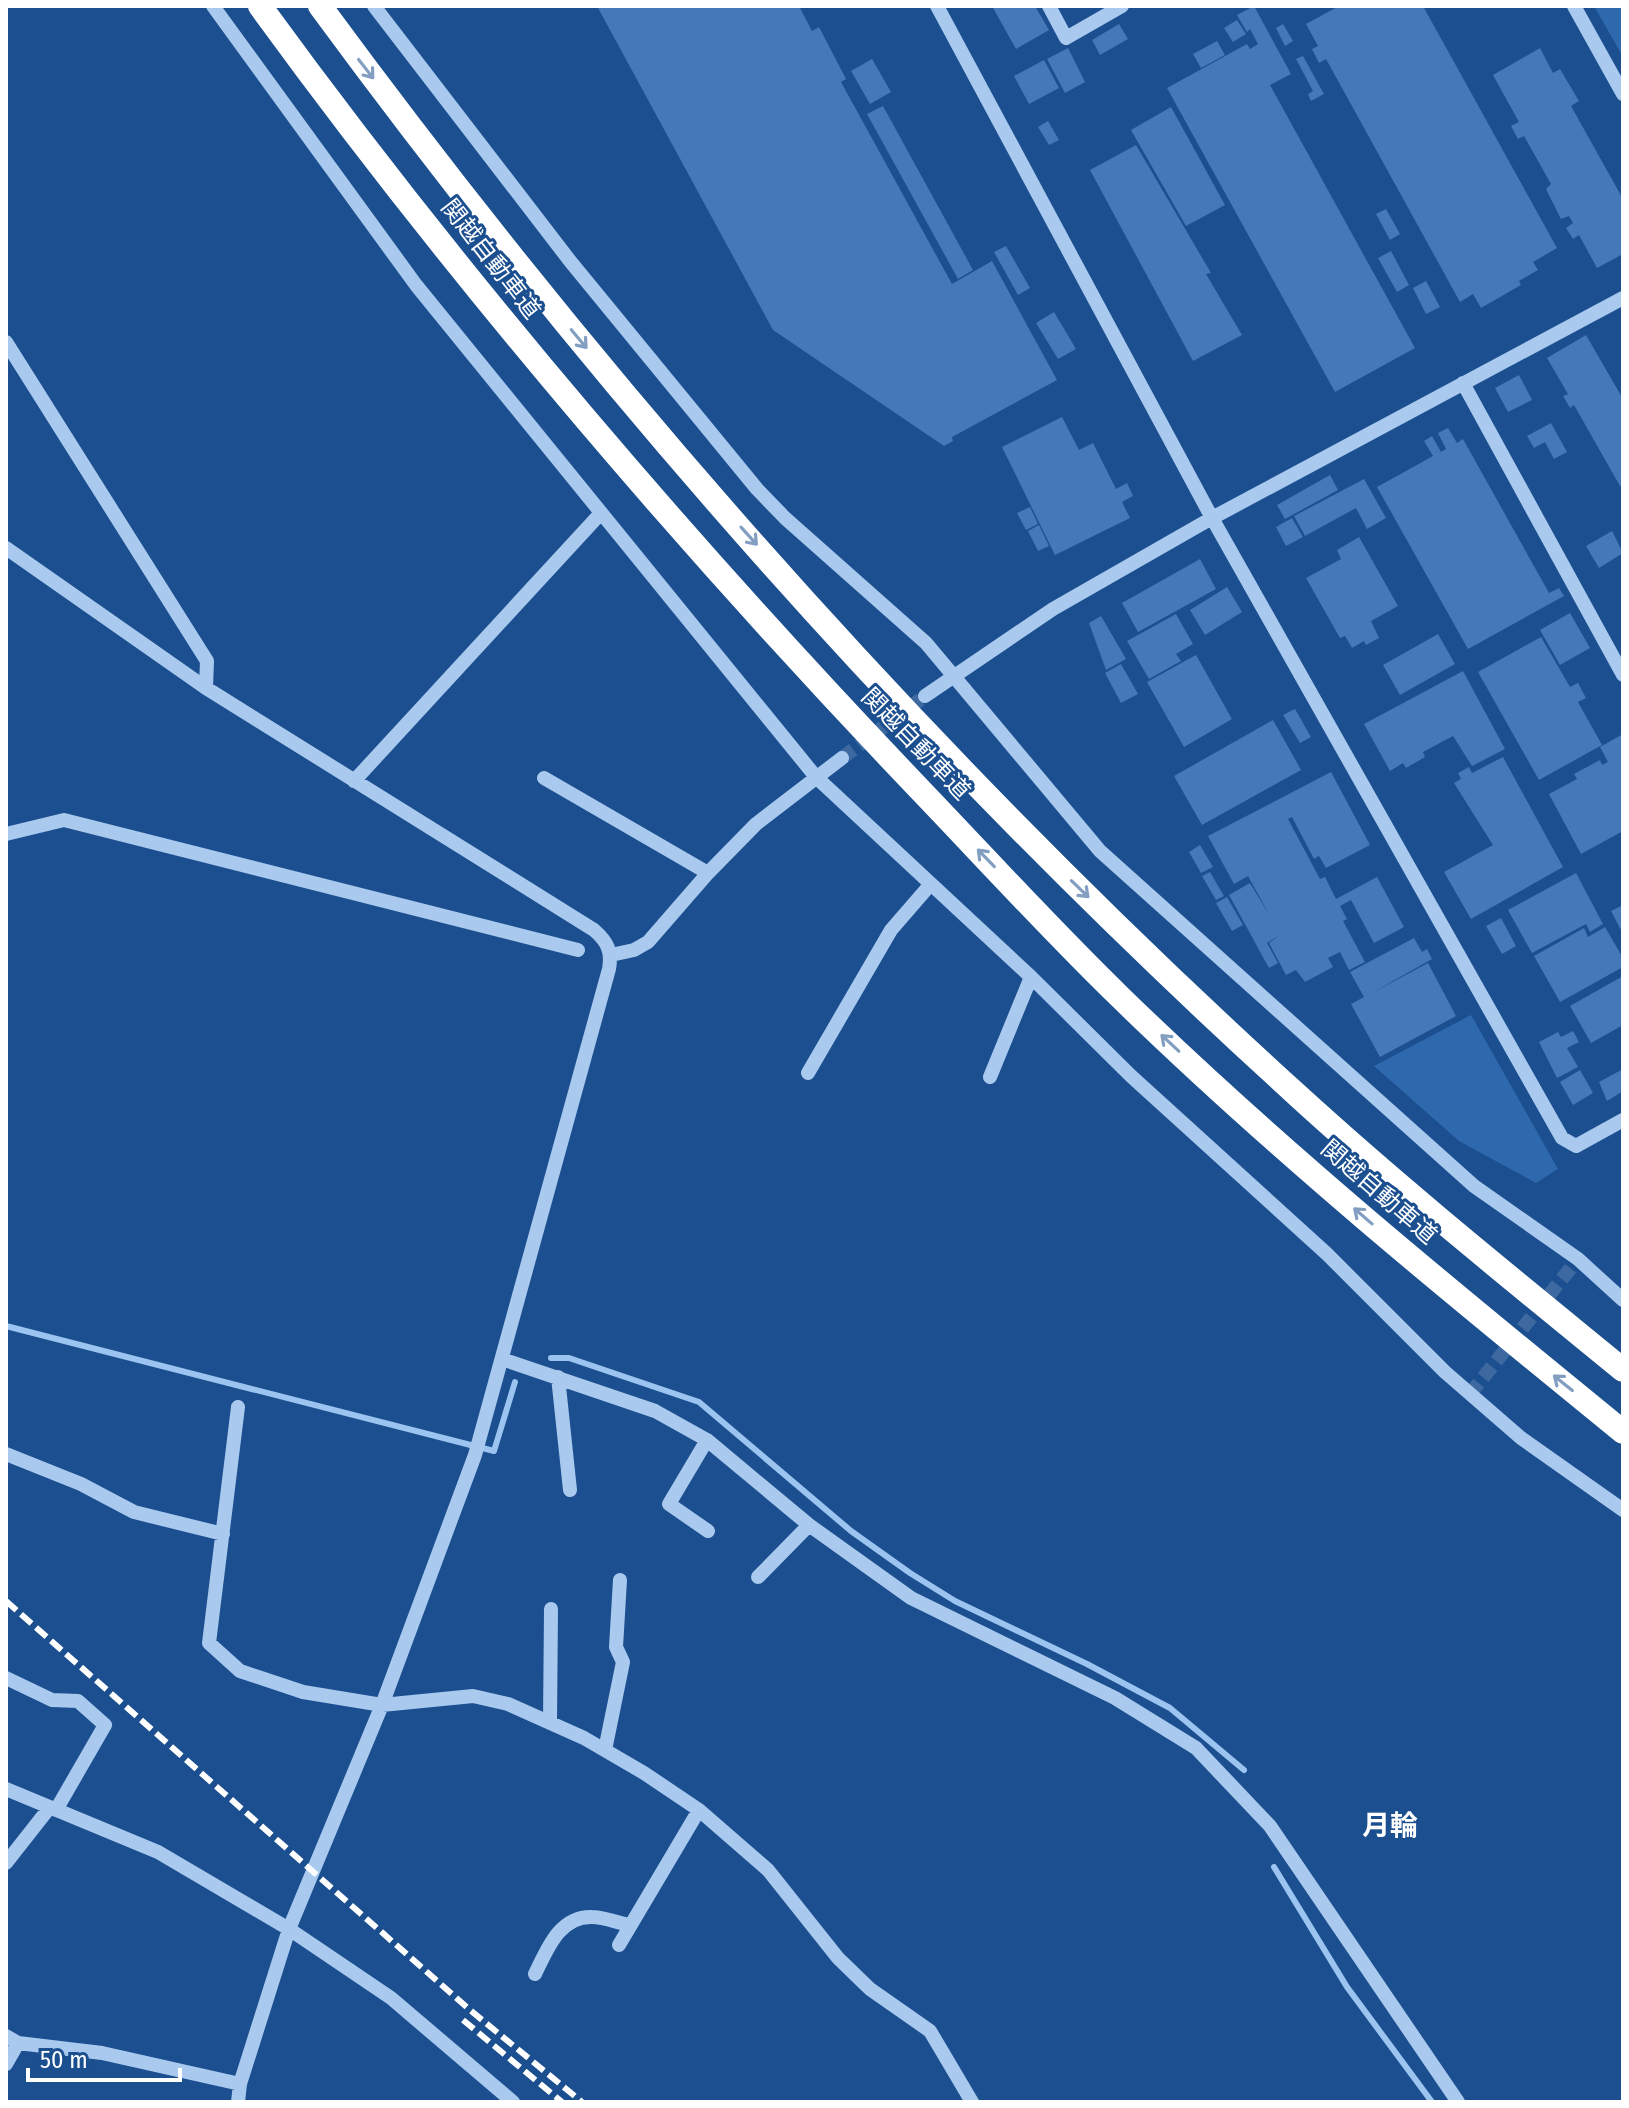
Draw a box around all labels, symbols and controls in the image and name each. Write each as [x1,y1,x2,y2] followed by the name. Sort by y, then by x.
[358,58,375,79] one-way arrow
[436,194,546,324] street label: 関越自動車道
[570,328,588,349] one-way arrow
[740,525,758,545] one-way arrow
[856,682,976,806] street label: 関越自動車道
[977,849,996,869] one-way arrow
[1070,879,1089,898] one-way arrow
[1160,1034,1180,1052] one-way arrow
[1315,1134,1443,1250] street label: 関越自動車道
[1354,1207,1374,1225] one-way arrow
[1553,1374,1573,1392] one-way arrow
[1362,1809,1418,1842] district label: 月輪
[28,2032,180,2082] scale bar
[40,2046,88,2074] text: 50 m

